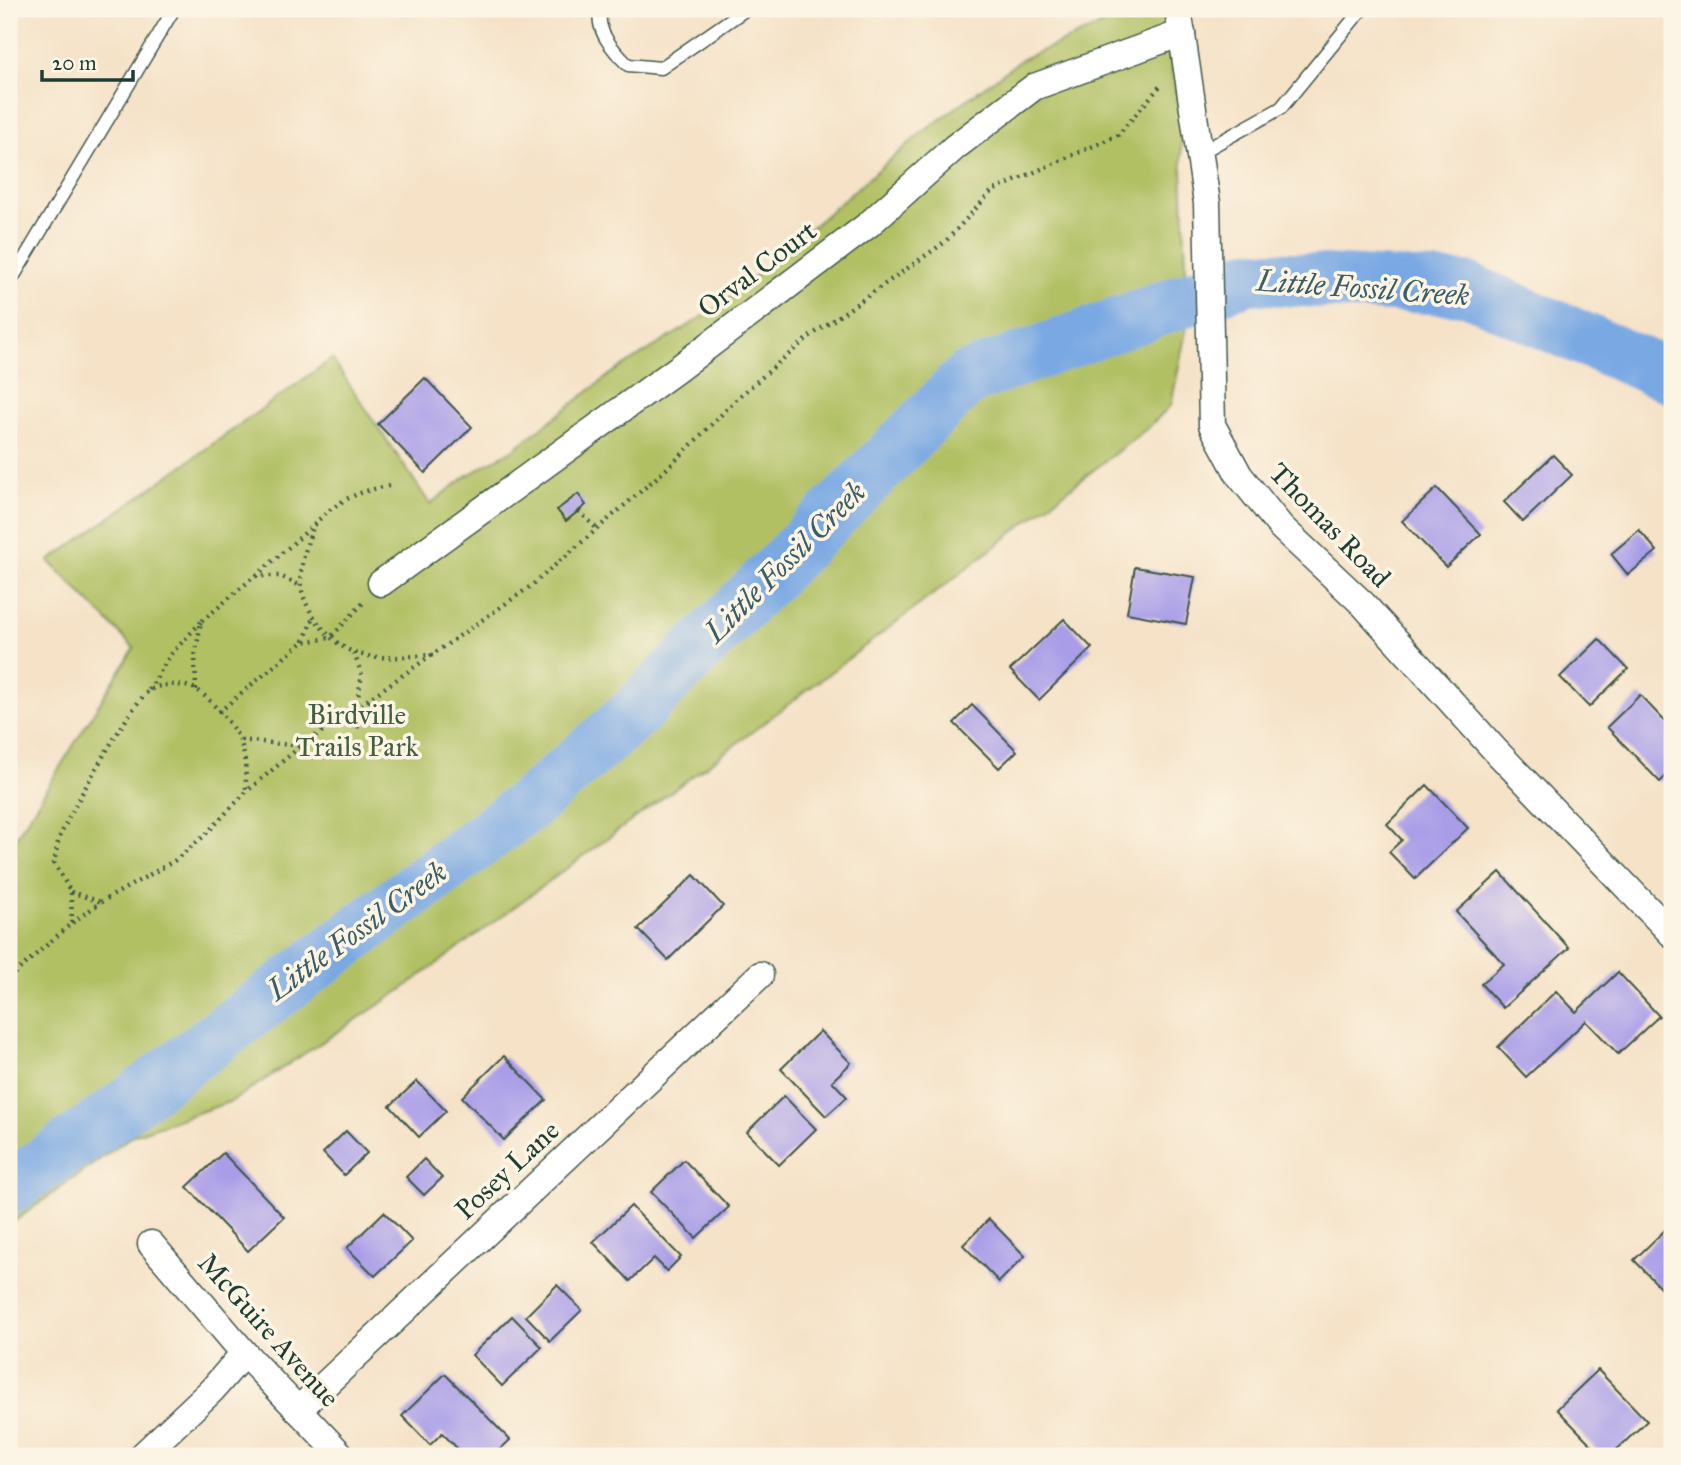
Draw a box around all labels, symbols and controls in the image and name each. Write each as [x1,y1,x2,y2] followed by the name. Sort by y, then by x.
[42,38,133,82] scale bar
[52,50,97,76] text: 20 m
[691,213,823,325] street label: Orval Court
[1254,262,1470,313] water label: Little Fossil Creek
[1262,455,1398,595] street label: Thomas Road
[696,474,873,651] water label: Little Fossil Creek
[296,697,418,764] park label: Birdville Trails Park
[259,854,454,1009] water label: Little Fossil Creek
[448,1113,566,1227] street label: Posey Lane
[191,1246,347,1414] street label: McGuire Avenue

